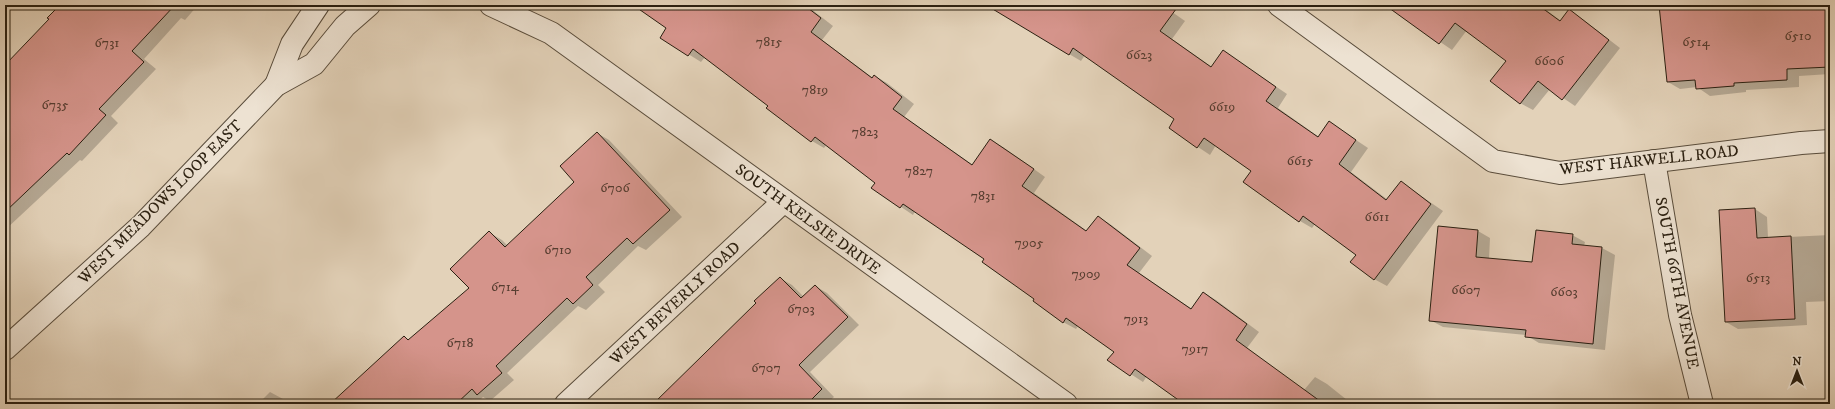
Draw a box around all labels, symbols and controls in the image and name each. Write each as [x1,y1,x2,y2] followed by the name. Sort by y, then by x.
[1785,27,1811,45] house number: 6510
[756,33,782,51] house number: 7815
[1682,33,1711,51] house number: 6514
[94,34,120,52] house number: 6731
[1126,46,1152,64] house number: 6623
[1534,52,1564,70] house number: 6606
[802,81,828,99] house number: 7819
[42,96,68,114] house number: 6735
[1209,98,1235,116] house number: 6619
[73,116,246,289] street label: WEST MEADOWS LOOP EAST
[852,123,878,141] house number: 7823
[1557,141,1740,179] street label: WEST HARWELL ROAD
[1287,152,1313,170] house number: 6615
[731,159,885,279] street label: SOUTH KELSIE DRIVE
[905,162,933,180] house number: 7827
[600,179,630,197] house number: 6706
[971,187,995,205] house number: 7831
[1651,195,1703,371] street label: SOUTH 66TH AVENUE
[1365,208,1389,226] house number: 6611
[1015,234,1043,252] house number: 7905
[605,237,745,370] street label: WEST BEVERLY ROAD
[544,241,572,259] house number: 6710
[1072,265,1100,283] house number: 7909
[1746,269,1770,287] house number: 6513
[491,278,520,296] house number: 6714
[1451,281,1481,299] house number: 6607
[1550,283,1578,301] house number: 6603
[787,300,815,318] house number: 6703
[1124,310,1148,328] house number: 7913
[447,334,473,352] house number: 6718
[1182,340,1208,358] house number: 7917
[1777,351,1817,391] north arrow
[1792,355,1802,369] text: N
[751,359,781,377] house number: 6707

